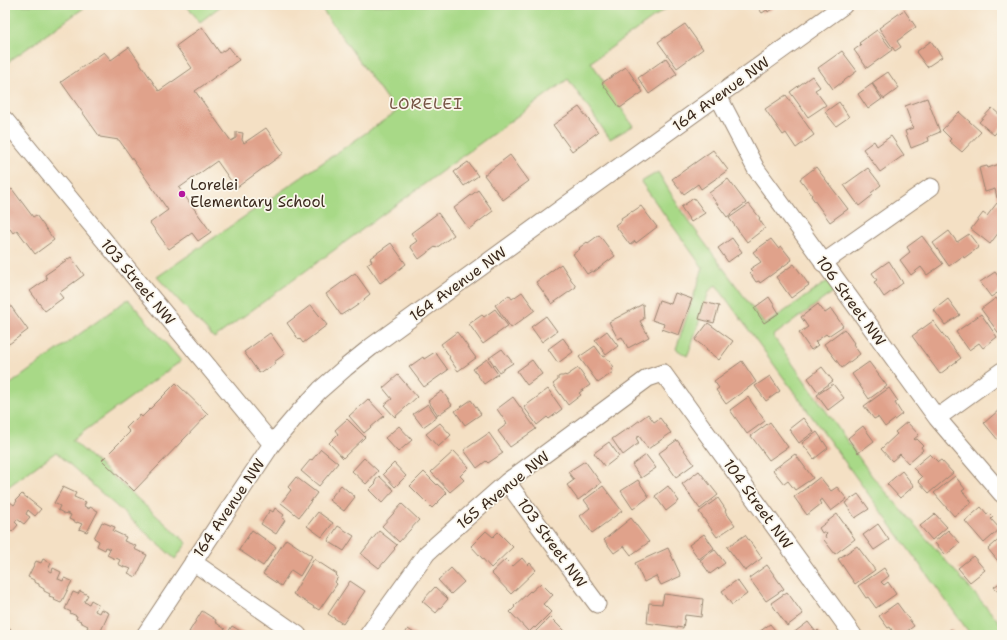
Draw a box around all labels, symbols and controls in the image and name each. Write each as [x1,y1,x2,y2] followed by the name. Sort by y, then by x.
[669,52,773,136] street label: 164 Avenue NW
[389,93,463,114] district label: LORELEI
[190,175,326,212] place label: Lorelei Elementary School
[177,189,187,199] marker: Lorelei Elementary School
[96,235,180,329] street label: 103 Street NW
[406,242,510,326] street label: 164 Avenue NW
[812,252,890,350] street label: 106 Street NW
[453,446,553,534] street label: 165 Avenue NW
[189,455,269,561] street label: 164 Avenue NW
[719,455,797,553] street label: 104 Street NW
[513,494,591,592] street label: 103 Street NW

